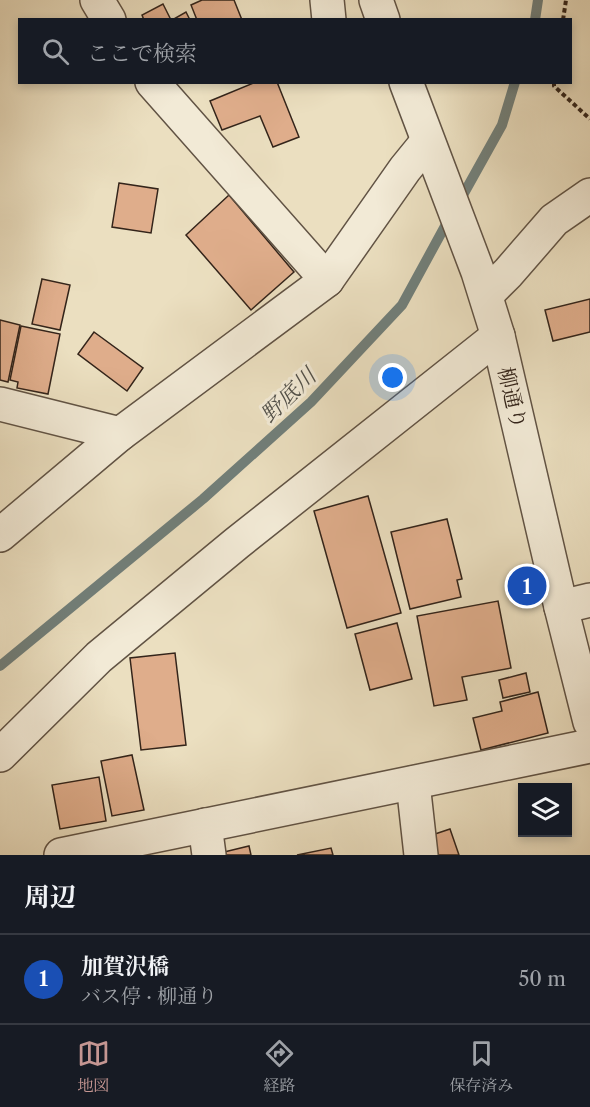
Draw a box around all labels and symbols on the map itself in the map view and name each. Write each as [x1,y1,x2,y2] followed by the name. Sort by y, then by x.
[255,361,323,428] water label: 野底川
[378,363,407,392] your location
[493,364,532,431] street label: 柳通り
[508,564,546,608] pin: 1

